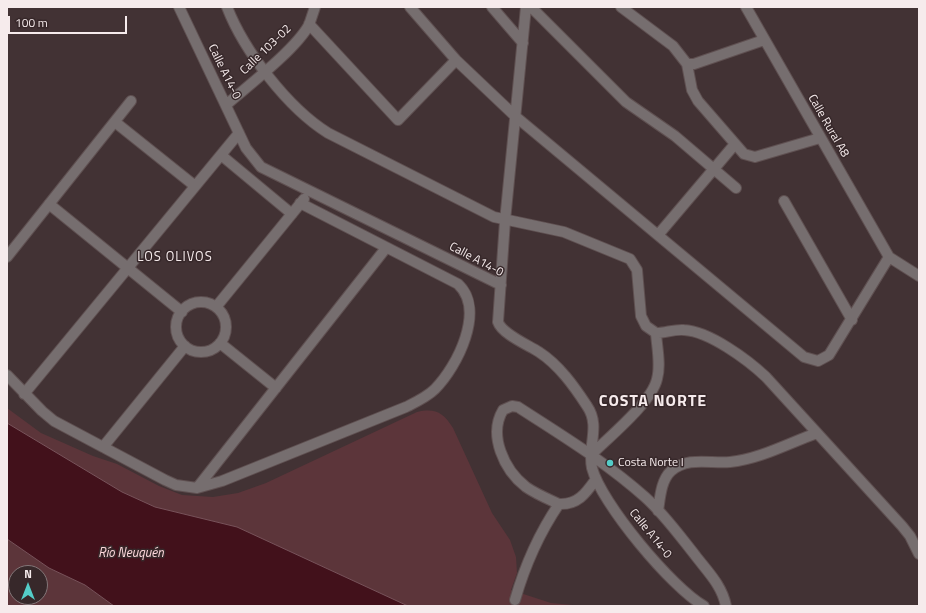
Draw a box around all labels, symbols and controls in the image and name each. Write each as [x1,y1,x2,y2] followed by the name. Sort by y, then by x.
[10,8,129,34] scale bar
[15,13,48,32] text: 100 m
[237,22,295,78] street label: Calle 103-02
[205,42,243,102] street label: Calle A14-0
[804,92,852,160] street label: Calle Rural A8
[446,240,506,280] street label: Calle A14-0
[137,250,213,266] district label: LOS OLIVOS
[599,392,707,412] district label: COSTA NORTE
[618,456,684,470] place label: Costa Norte I
[605,458,615,468] marker: Costa Norte I
[626,506,674,562] street label: Calle A14-0
[98,546,164,562] water label: Río Neuquén
[8,565,48,605] north arrow
[24,566,32,582] text: N

